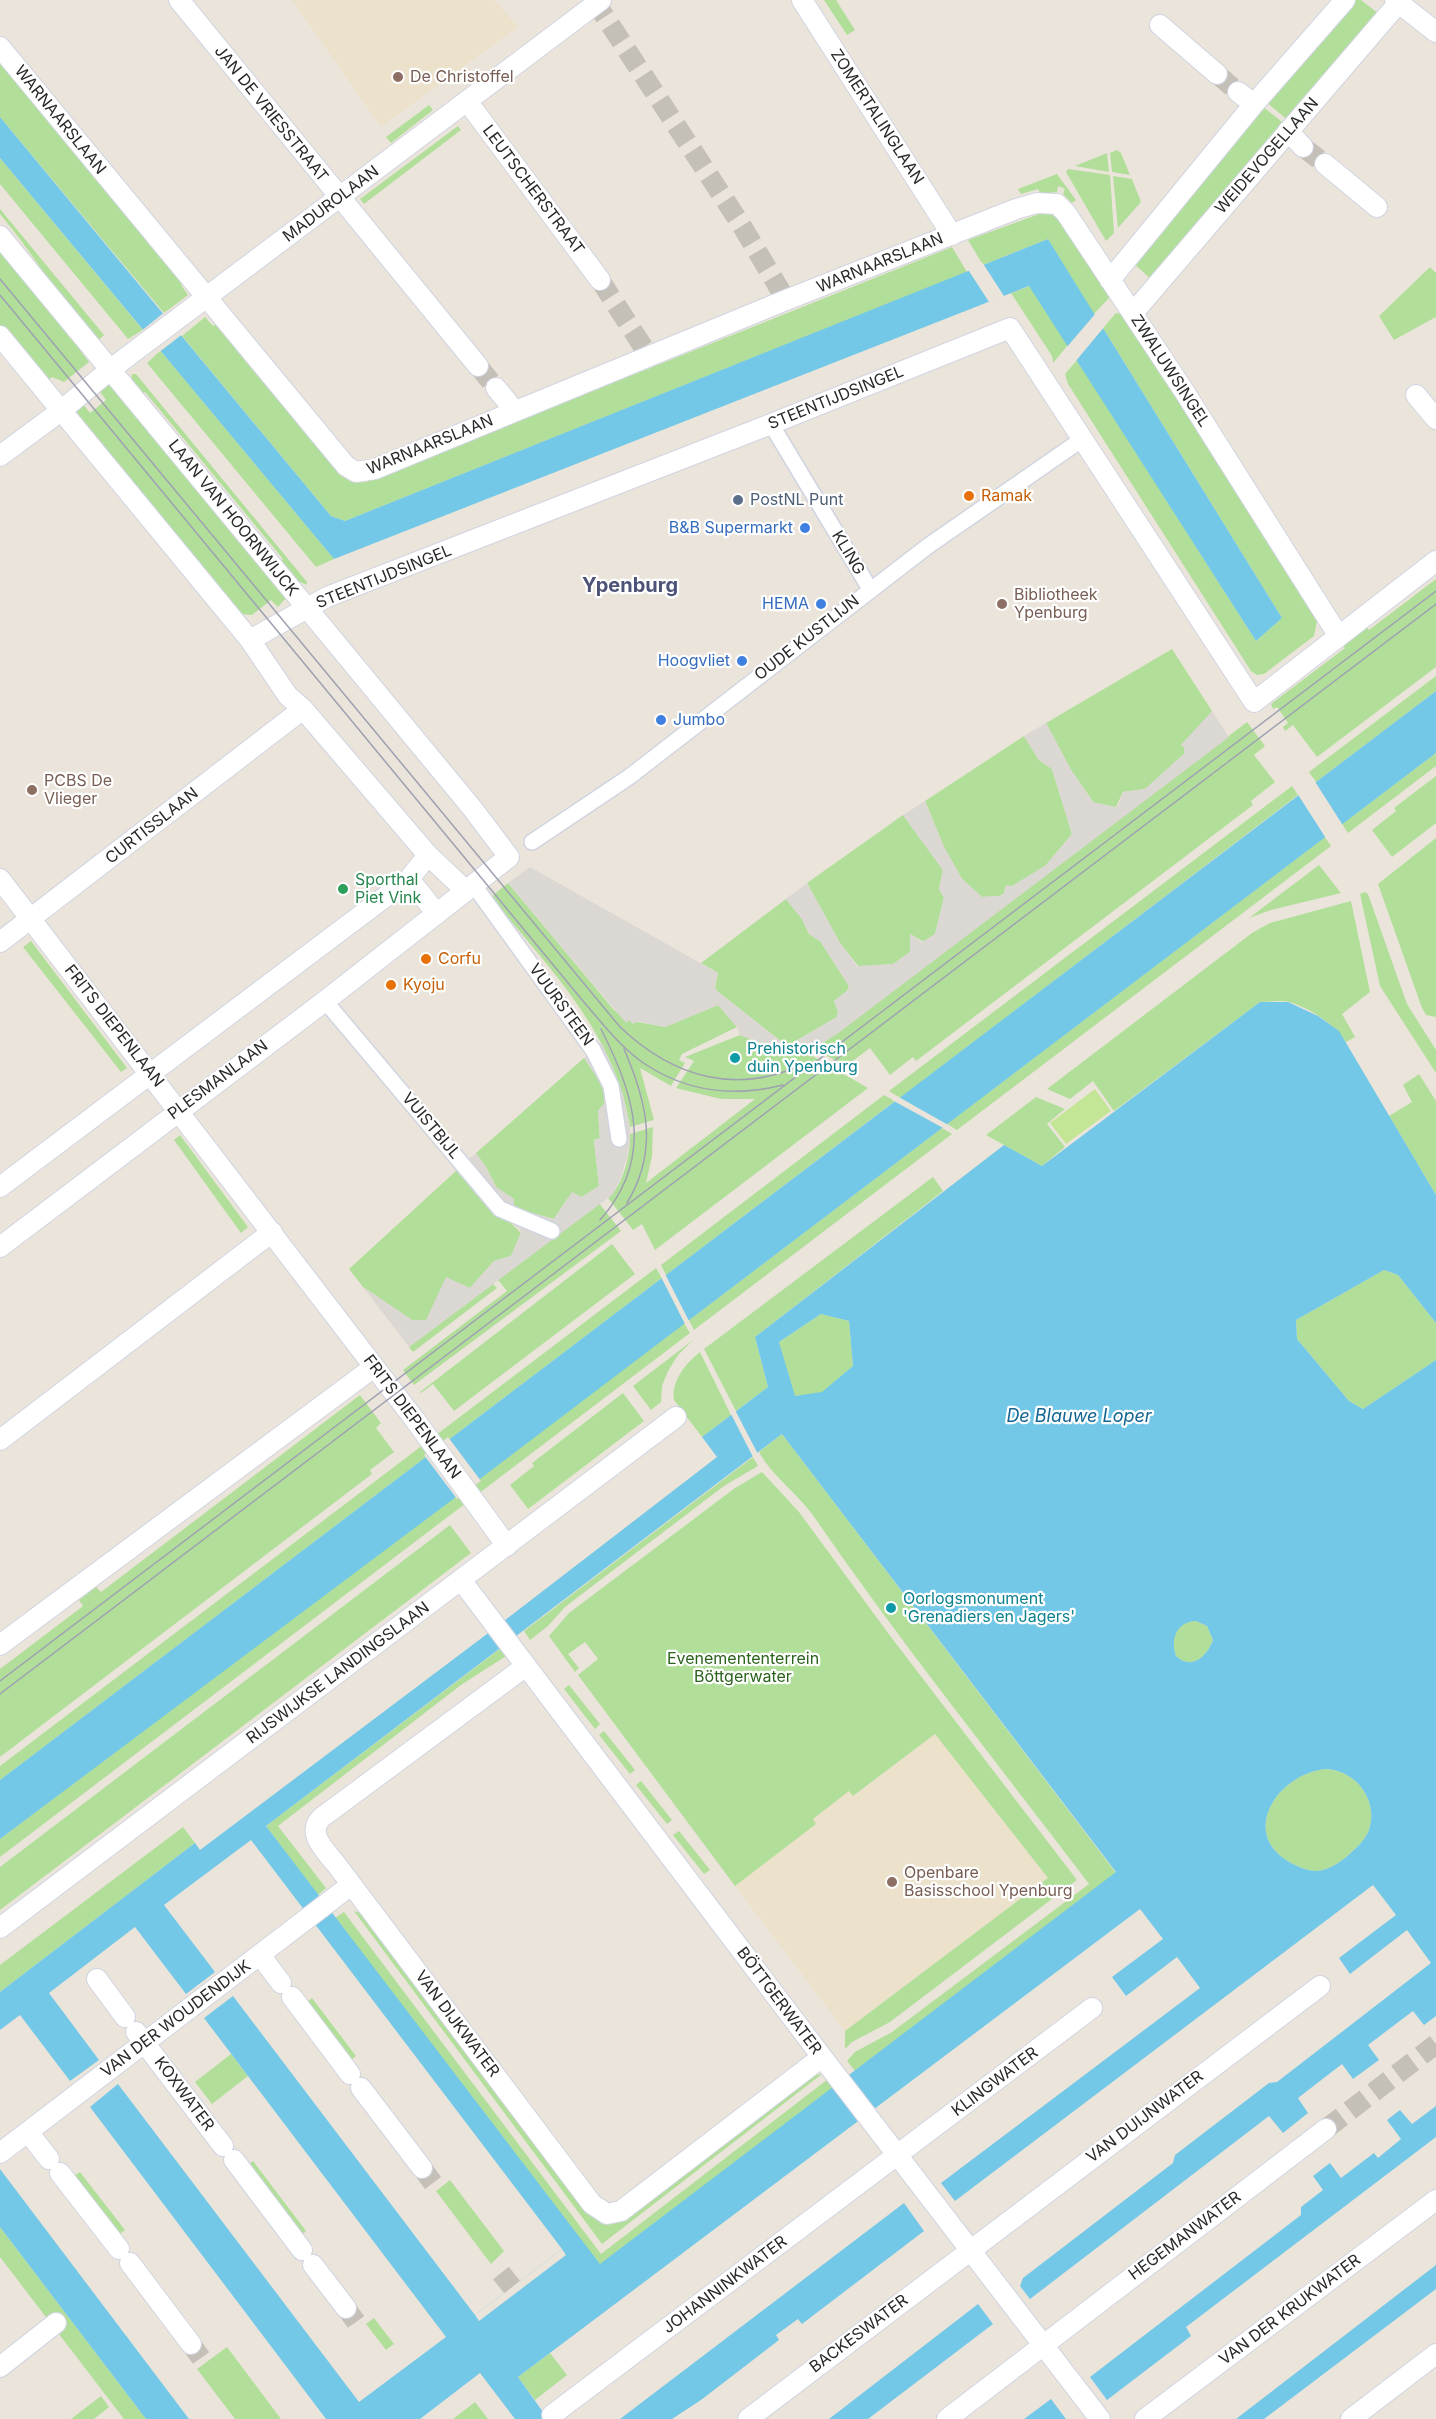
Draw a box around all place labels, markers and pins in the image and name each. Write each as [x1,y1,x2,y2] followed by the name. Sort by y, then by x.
[410,67,514,87] place label: De Christoffel
[391,70,405,84] marker: De Christoffel
[981,486,1032,506] place label: Ramak
[962,489,976,503] marker: Ramak
[750,490,843,510] place label: PostNL Punt
[731,493,745,507] marker: PostNL Punt
[669,518,793,538] place label: B&B Supermarkt
[798,521,812,535] marker: B&B Supermarkt
[1014,585,1098,623] place label: Bibliotheek Ypenburg
[762,594,809,614] place label: HEMA
[814,597,828,611] marker: HEMA
[995,597,1009,611] marker: Bibliotheek Ypenburg
[658,651,730,671] place label: Hoogvliet
[735,654,749,668] marker: Hoogvliet
[673,710,725,730] place label: Jumbo
[654,713,668,727] marker: Jumbo
[44,771,112,809] place label: PCBS De Vlieger
[25,783,39,797] marker: PCBS De Vlieger
[355,870,421,908] place label: Sporthal Piet Vink
[336,882,350,896] marker: Sporthal Piet Vink
[438,949,481,969] place label: Corfu
[419,952,433,966] marker: Corfu
[403,975,445,995] place label: Kyoju
[384,978,398,992] marker: Kyoju
[747,1039,858,1077] place label: Prehistorisch duin Ypenburg
[728,1051,742,1065] marker: Prehistorisch duin Ypenburg
[903,1589,1075,1627] place label: Oorlogsmonument 'Grenadiers en Jagers'
[884,1601,898,1615] marker: Oorlogsmonument 'Grenadiers en Jagers'
[904,1863,1072,1901] place label: Openbare Basisschool Ypenburg
[885,1875,899,1889] marker: Openbare Basisschool Ypenburg

